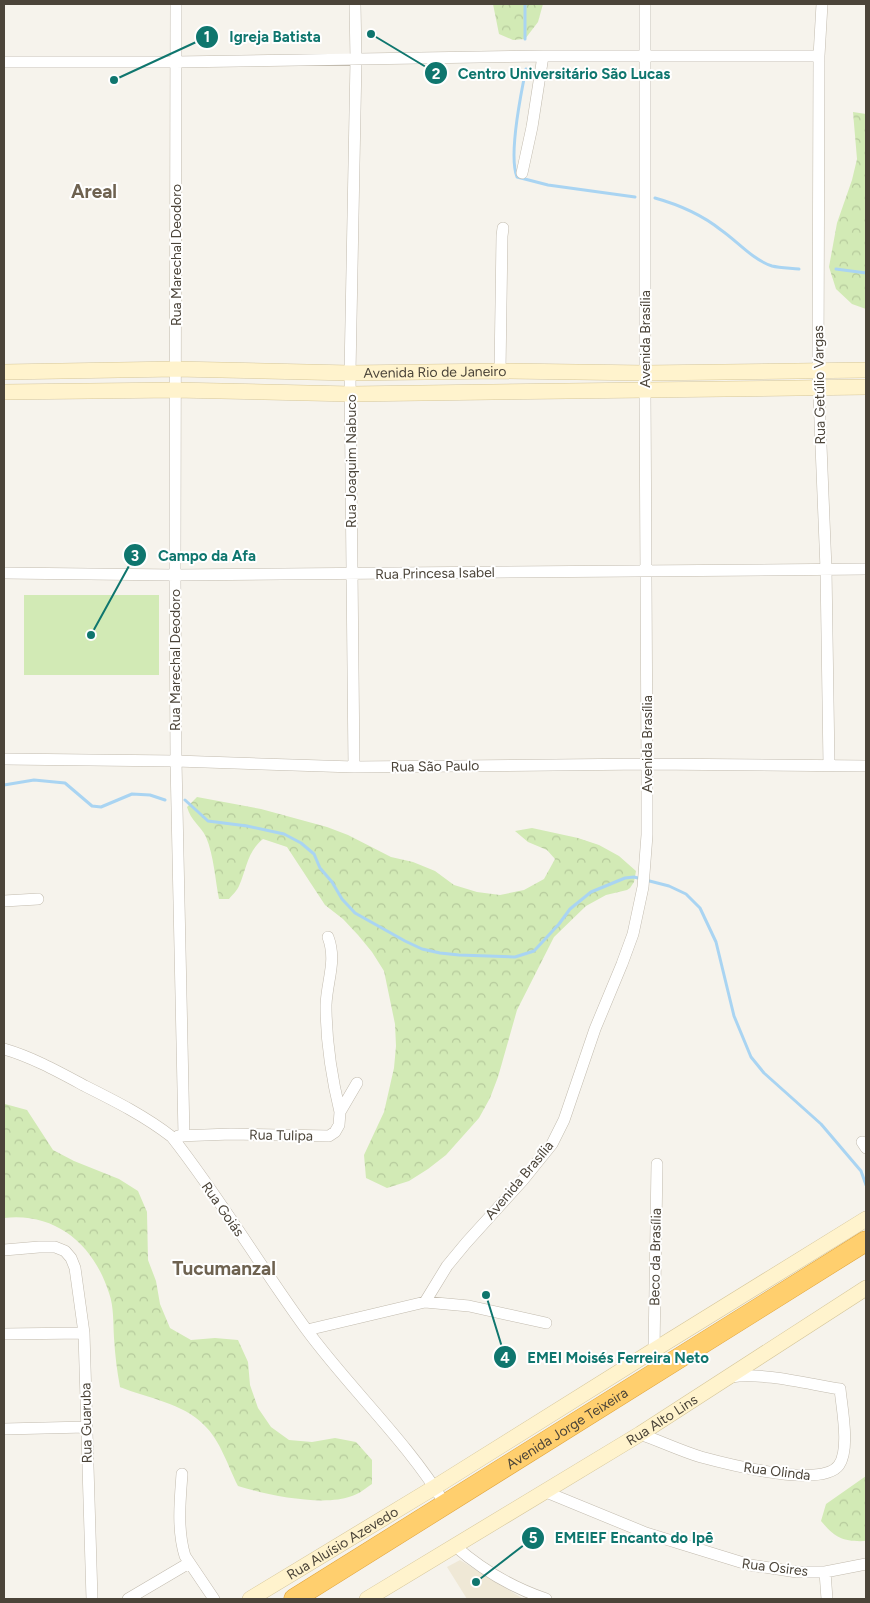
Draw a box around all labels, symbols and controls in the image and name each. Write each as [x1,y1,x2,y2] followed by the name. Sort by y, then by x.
[195,22,331,52] callout: Igreja Batista
[204,28,210,46] text: 1
[229,28,321,46] text: Igreja Batista
[423,58,681,88] callout: Centro Universitário São Lucas
[432,65,441,83] text: 2
[458,65,670,83] text: Centro Universitário São Lucas
[71,180,117,203] district label: Areal
[168,184,185,326] street label: Rua Marechal Deodoro
[637,290,654,388] street label: Avenida Brasília
[810,325,829,445] street label: Rua Getúlio Vargas
[363,363,506,382] street label: Avenida Rio de Janeiro
[343,394,360,528] street label: Rua Joaquim Nabuco
[123,540,266,570] callout: Campo da Afa
[131,547,139,565] text: 3
[158,547,256,565] text: Campo da Afa
[375,564,495,583] street label: Rua Princesa Isabel
[167,589,184,731] street label: Rua Marechal Deodoro
[639,695,656,793] street label: Avenida Brasília
[391,757,479,776] street label: Rua São Paulo
[249,1126,313,1145] street label: Rua Tulipa
[482,1137,557,1223] street label: Avenida Brasília
[198,1179,248,1240] street label: Rua Goiás
[646,1208,665,1306] street label: Beco da Brasília
[172,1257,276,1280] district label: Tucumanzal
[492,1342,719,1372] callout: EMEI Moisés Ferreira Neto
[500,1349,510,1367] text: 4
[527,1349,709,1367] text: EMEI Moisés Ferreira Neto
[77,1383,96,1463] street label: Rua Guaruba
[503,1384,631,1473] street label: Avenida Jorge Teixeira
[623,1391,701,1449] street label: Rua Alto Lins
[742,1459,811,1484] street label: Rua Olinda
[284,1503,401,1584] street label: Rua Aluísio Azevedo
[520,1523,724,1553] callout: EMEIEF Encanto do Ipê
[529,1529,538,1547] text: 5
[555,1529,714,1547] text: EMEIEF Encanto do Ipê
[741,1555,809,1580] street label: Rua Osires

